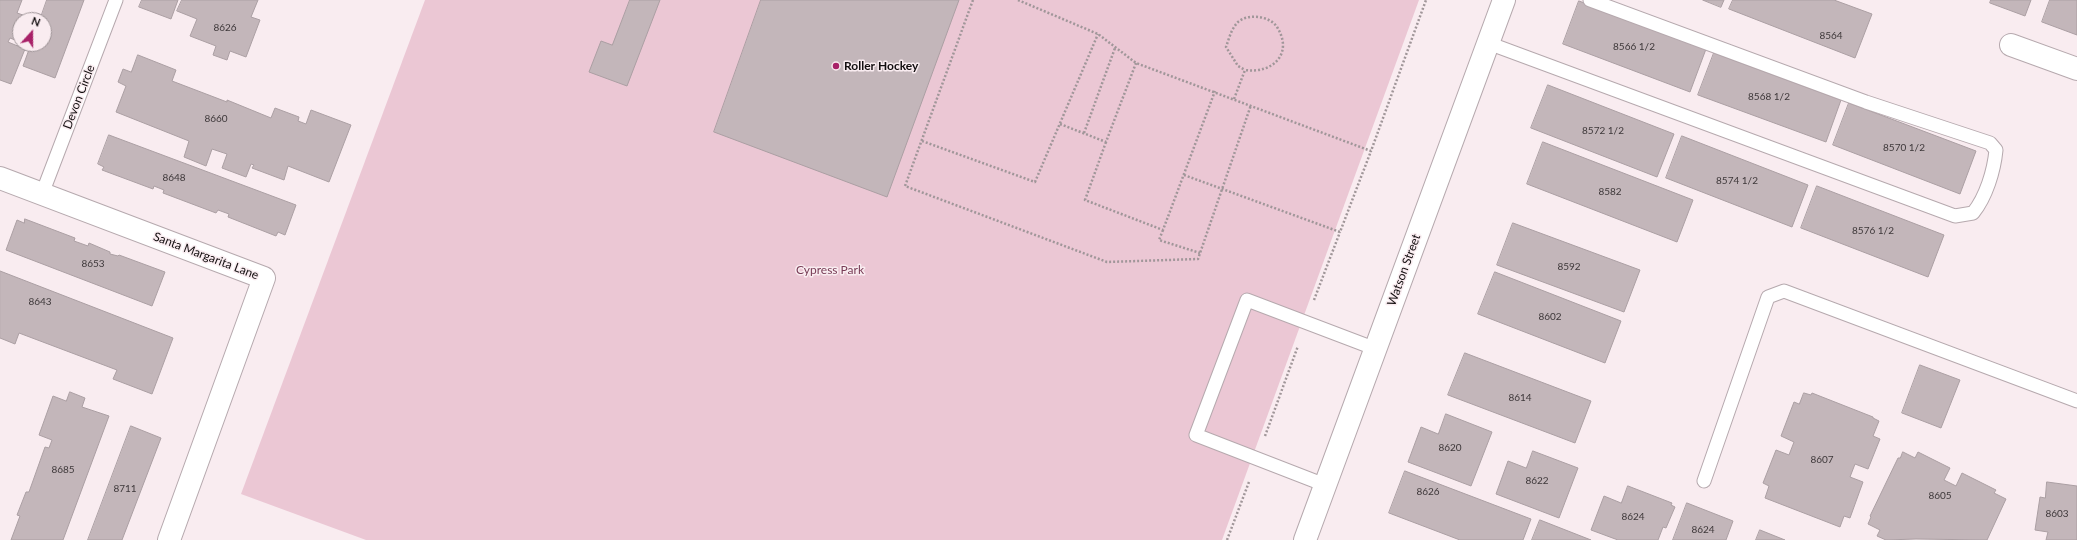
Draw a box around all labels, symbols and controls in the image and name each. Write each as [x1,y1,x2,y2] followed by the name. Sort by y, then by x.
[12,12,52,52] north arrow
[30,14,42,29] text: N
[213,22,237,34] house number: 8626
[1819,30,1843,42] house number: 8564
[1613,41,1655,53] house number: 8566 1/2
[844,59,918,73] place label: Roller Hockey
[831,61,841,71] marker: Roller Hockey
[60,63,98,131] street label: Devon Circle
[1748,91,1790,103] house number: 8568 1/2
[204,113,228,125] house number: 8660
[1582,125,1624,137] house number: 8572 1/2
[1883,142,1925,154] house number: 8570 1/2
[162,172,186,184] house number: 8648
[1716,175,1758,187] house number: 8574 1/2
[1598,186,1622,198] house number: 8582
[1852,225,1894,237] house number: 8576 1/2
[151,229,261,283] street label: Santa Margarita Lane
[1384,232,1424,308] street label: Watson Street
[81,258,105,270] house number: 8653
[1557,261,1581,273] house number: 8592
[796,263,864,277] park label: Cypress Park
[28,296,52,308] house number: 8643
[1538,311,1562,323] house number: 8602
[1508,392,1532,404] house number: 8614
[1438,442,1462,454] house number: 8620
[1810,454,1834,466] house number: 8607
[51,464,75,476] house number: 8685
[1525,475,1549,487] house number: 8622
[113,483,137,495] house number: 8711
[1416,486,1440,498] house number: 8626
[1928,490,1952,502] house number: 8605
[2045,508,2069,520] house number: 8603
[1621,511,1645,523] house number: 8624
[1691,524,1715,536] house number: 8624

